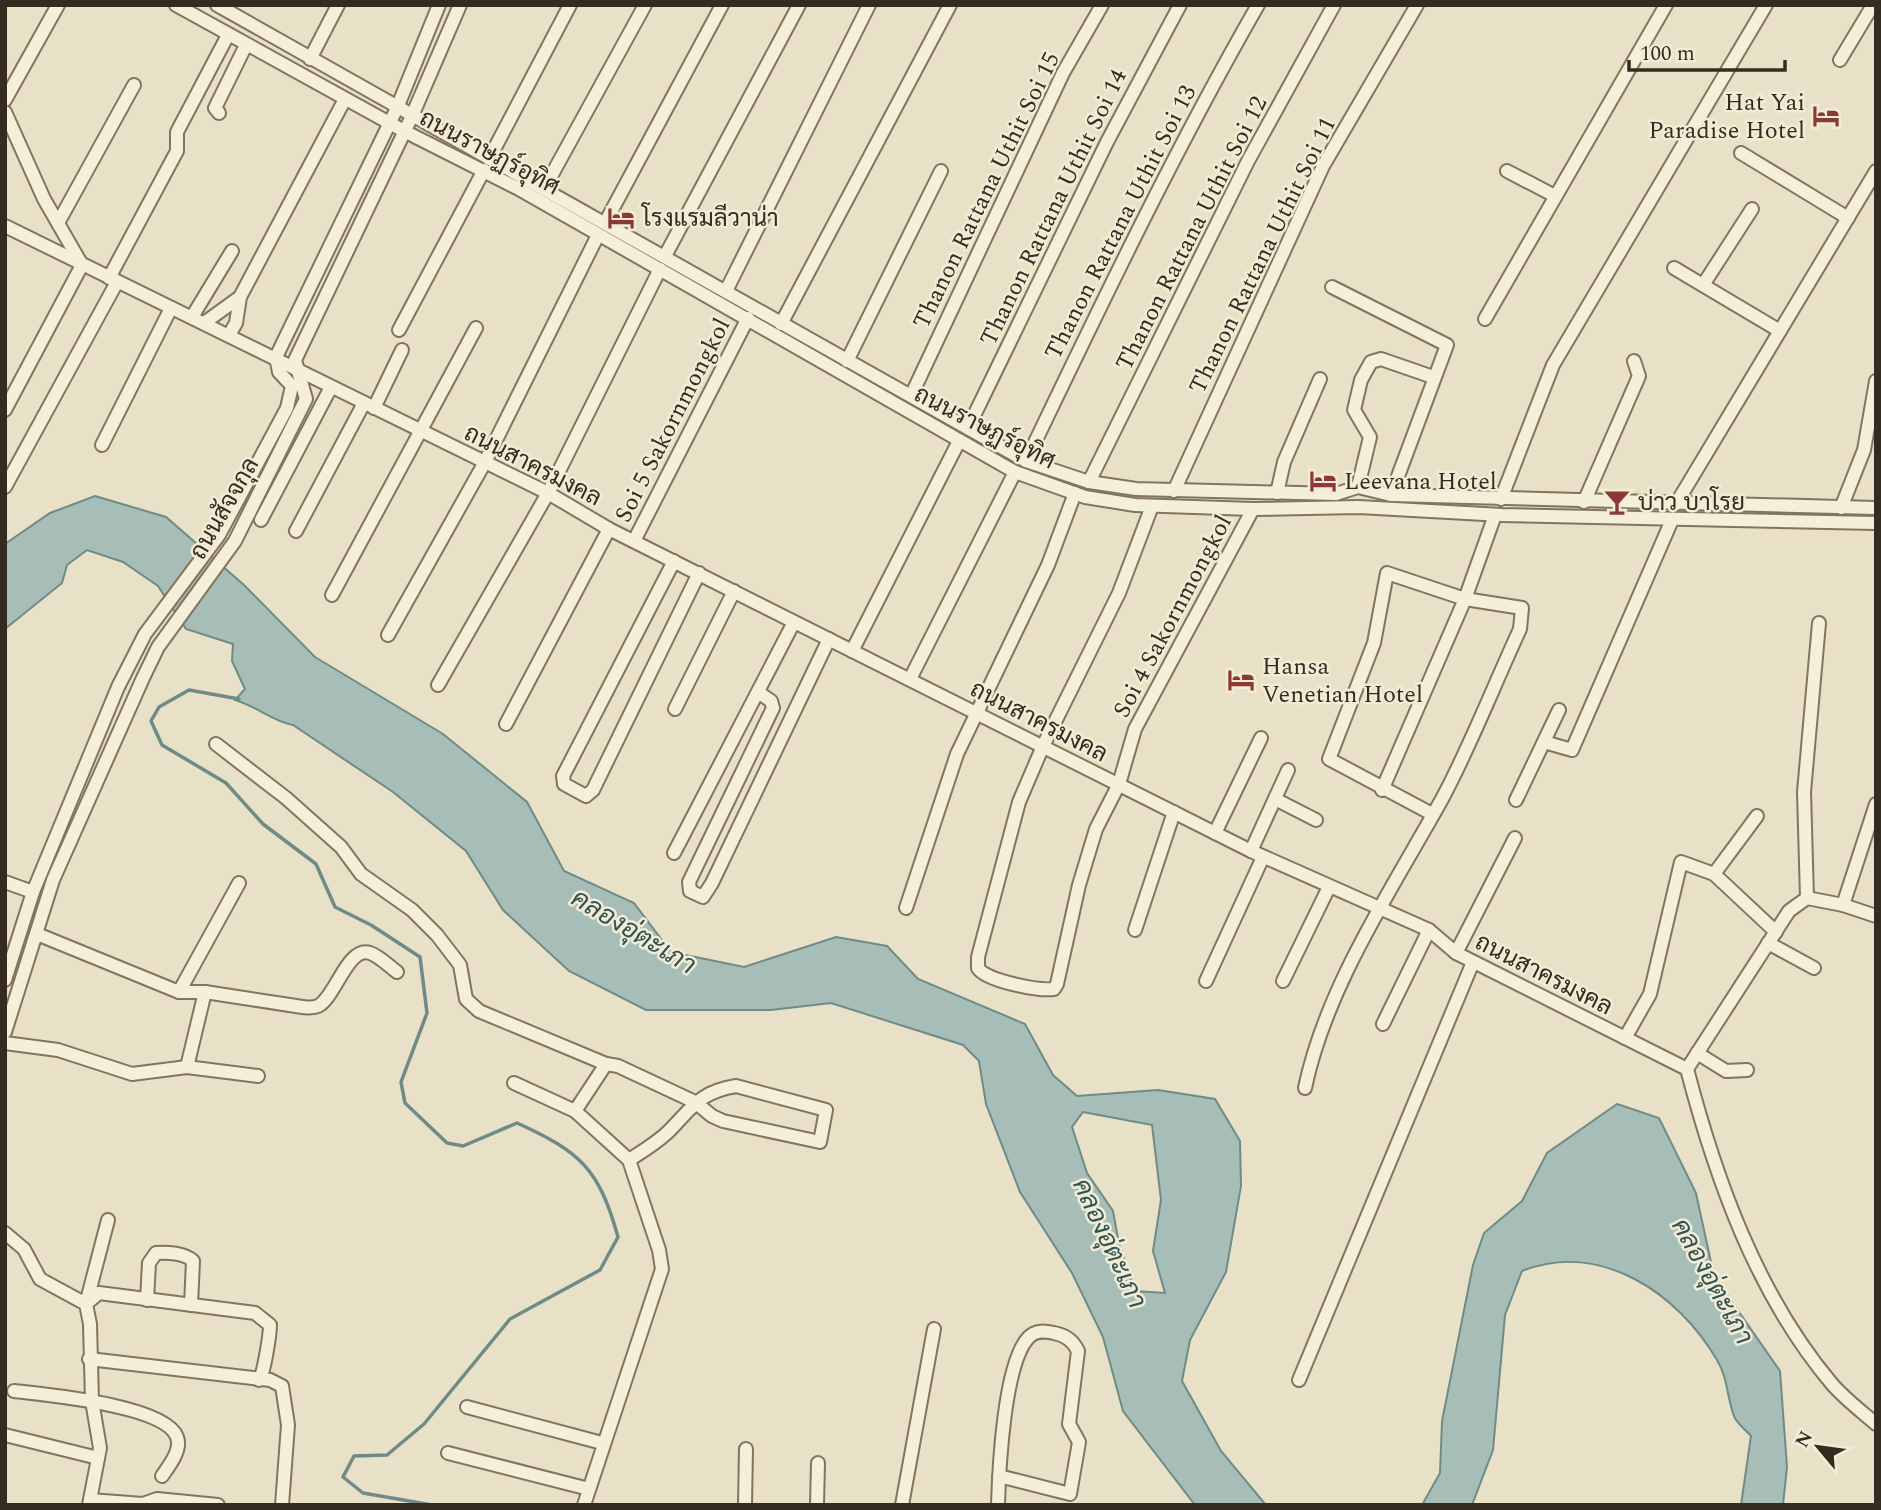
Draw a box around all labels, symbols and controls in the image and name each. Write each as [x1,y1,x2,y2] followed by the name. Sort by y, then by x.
[1629,28,1785,72] scale bar
[1640,38,1695,70] text: 100 m
[904,46,1070,335] street label: Thanon Rattana Uthit Soi 15
[971,63,1137,352] street label: Thanon Rattana Uthit Soi 14
[1036,79,1206,366] street label: Thanon Rattana Uthit Soi 13
[1648,85,1805,149] place label: Hat Yai Paradise Hotel
[1107,90,1277,377] street label: Thanon Rattana Uthit Soi 12
[413,101,566,205] street label: ถนนราษฏร์อุทิศ
[1811,101,1841,131] hotel icon: Hat Yai Paradise Hotel
[1180,111,1346,400] street label: Thanon Rattana Uthit Soi 11
[640,201,779,237] place label: โรงแรมลีวาน่า
[606,203,636,233] hotel icon: โรงแรมลีวาน่า
[606,312,740,529] street label: Soi 5 Sakornmongkol
[907,377,1062,479] street label: ถนนราษฏร์อุทิศ
[457,416,608,516] street label: ถนนสาครมงคล
[181,451,269,566] street label: ถนนสัจจกุล
[1344,464,1497,500] place label: Leevana Hotel
[1308,466,1338,496] hotel icon: Leevana Hotel
[1638,485,1745,521] place label: บ่าว บาโรย
[1602,487,1632,517] bar icon: บ่าว บาโรย
[1104,509,1242,724] street label: Soi 4 Sakornmongkol
[1262,649,1423,713] place label: Hansa Venetian Hotel
[1226,665,1256,695] hotel icon: Hansa Venetian Hotel
[963,672,1114,772] street label: ถนนสาครมงคล
[563,879,704,985] water label: คลองอุ่ตะเภา
[1468,925,1619,1025] street label: ถนนสาครมงคล
[1061,1172,1157,1315] water label: คลองอุ่ตะเภา
[1661,1211,1763,1352] water label: คลองอุ่ตะเภา
[1783,1412,1853,1482] north arrow
[1788,1426,1821,1453] text: N

